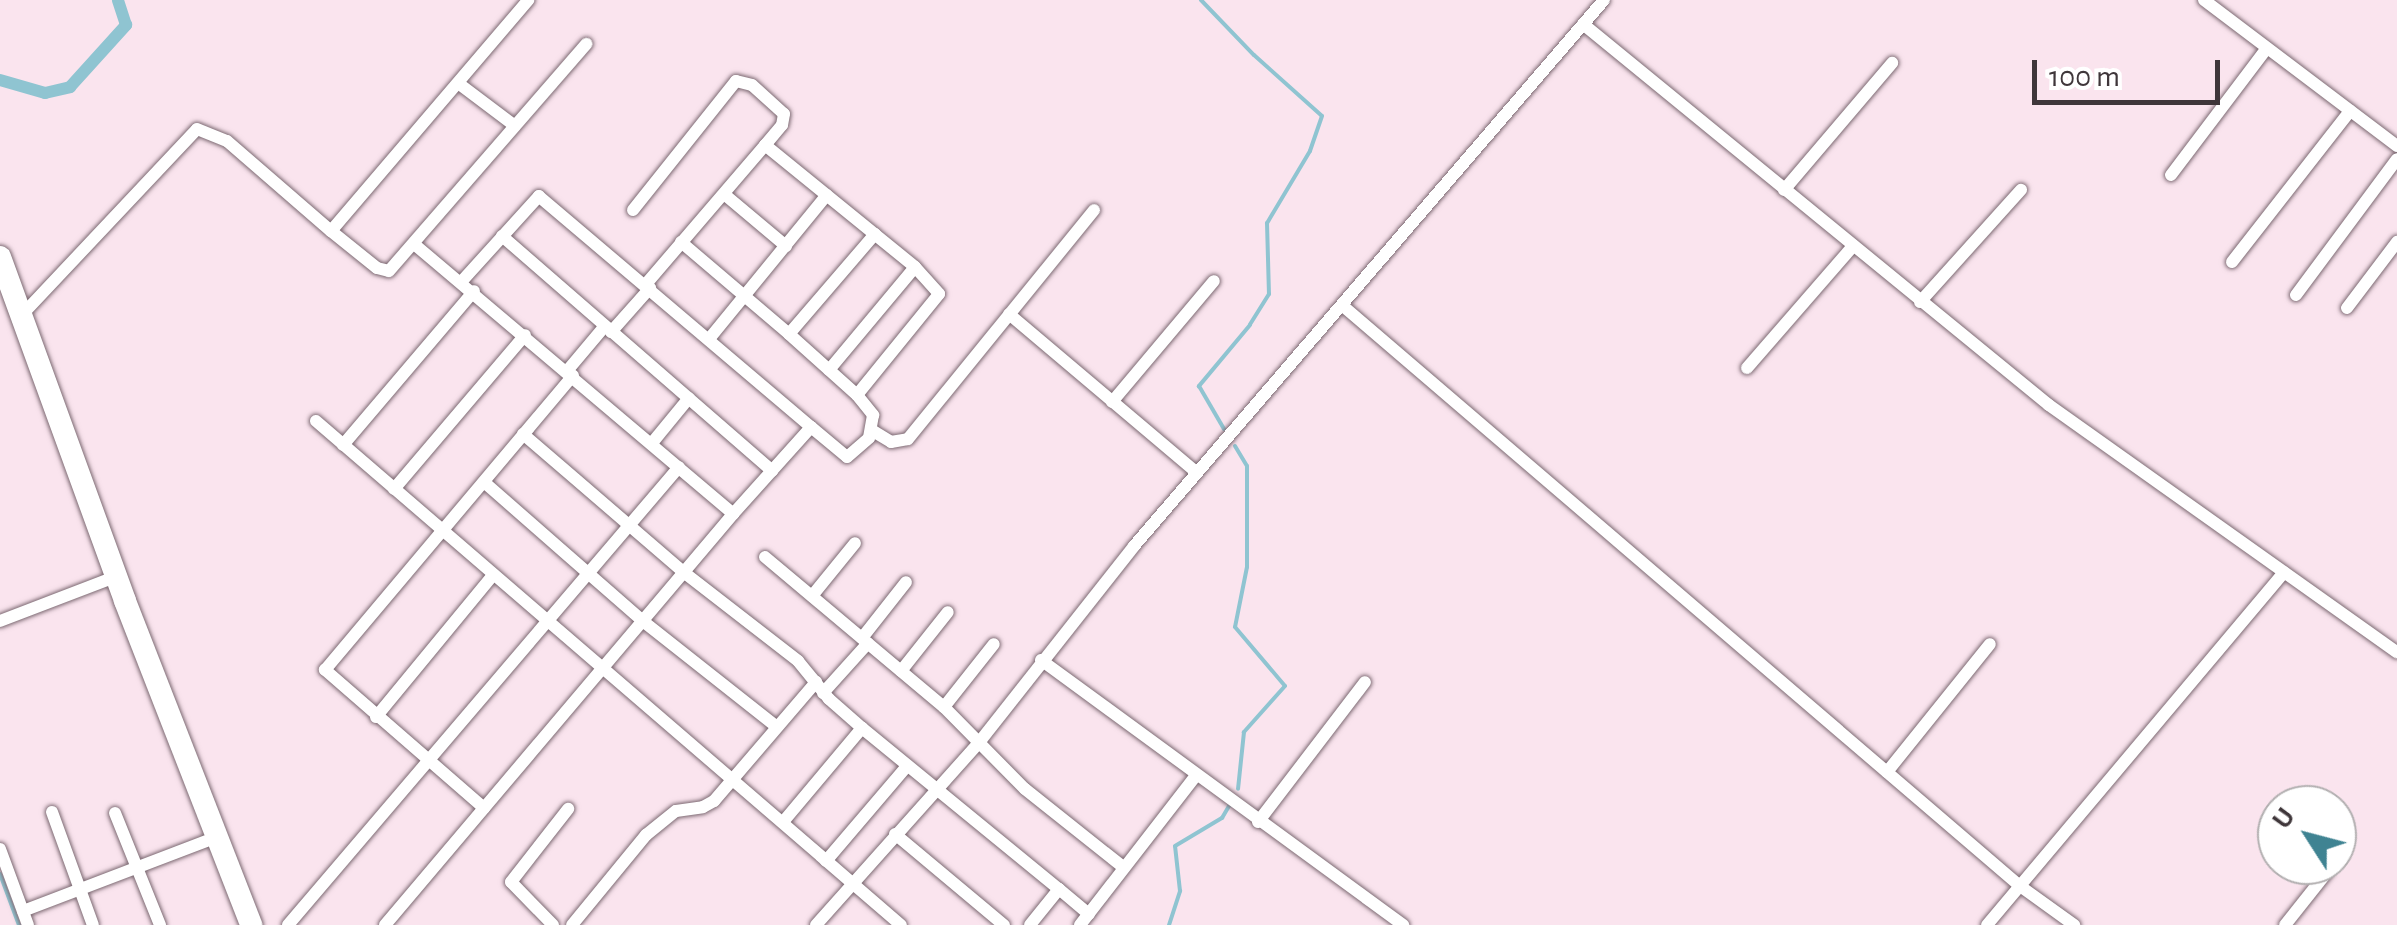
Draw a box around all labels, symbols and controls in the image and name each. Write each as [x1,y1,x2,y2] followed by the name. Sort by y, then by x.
[2037,40,2224,102] scale bar
[2049,62,2120,92] text: 100 m
[2257,785,2357,885] north arrow
[2268,803,2301,834] text: U

